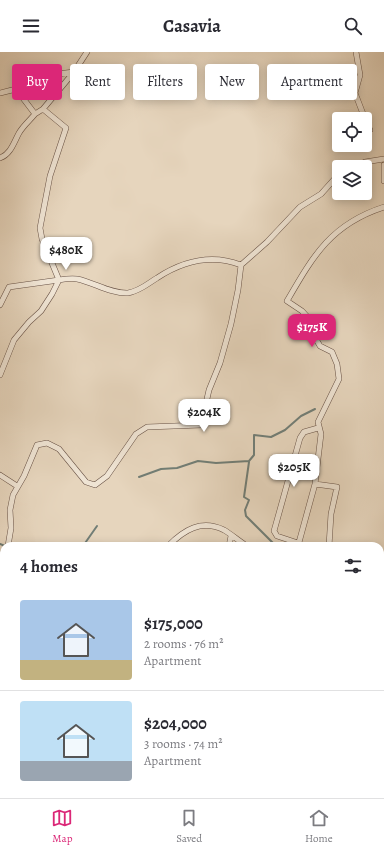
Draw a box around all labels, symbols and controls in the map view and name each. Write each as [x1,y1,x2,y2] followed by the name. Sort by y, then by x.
[163,14,221,38] text: Casavia
[20,15,42,37] icon: menu
[342,15,364,37] icon: search
[12,64,62,100] chip: Buy
[70,64,125,100] chip: Rent
[133,64,197,100] chip: Filters
[205,64,259,100] chip: New
[267,64,357,100] chip: Apartment
[332,112,372,200] map controls
[332,112,372,152] button: locate
[332,160,372,200] button: layers
[38,237,94,271] pin: $480K
[49,241,83,258] text: $480K
[284,314,340,348] pin: $175K
[297,318,327,335] text: $175K
[176,399,232,433] pin: $204K
[187,403,221,420] text: $204K
[266,454,322,488] pin: $205K
[278,458,310,475] text: $205K
[20,555,78,578] text: 4 homes
[342,555,364,577] icon: filters
[144,612,203,635] text: $175,000
[52,616,100,664] icon: home
[144,635,223,652] text: 2 rooms · 76 m²
[144,652,202,669] text: Apartment
[144,712,207,735] text: $204,000
[52,717,100,765] icon: home
[144,735,223,752] text: 3 rooms · 74 m²
[144,752,202,769] text: Apartment
[51,807,73,846] tab: Map
[176,807,202,846] tab: Saved
[305,807,333,846] tab: Home

